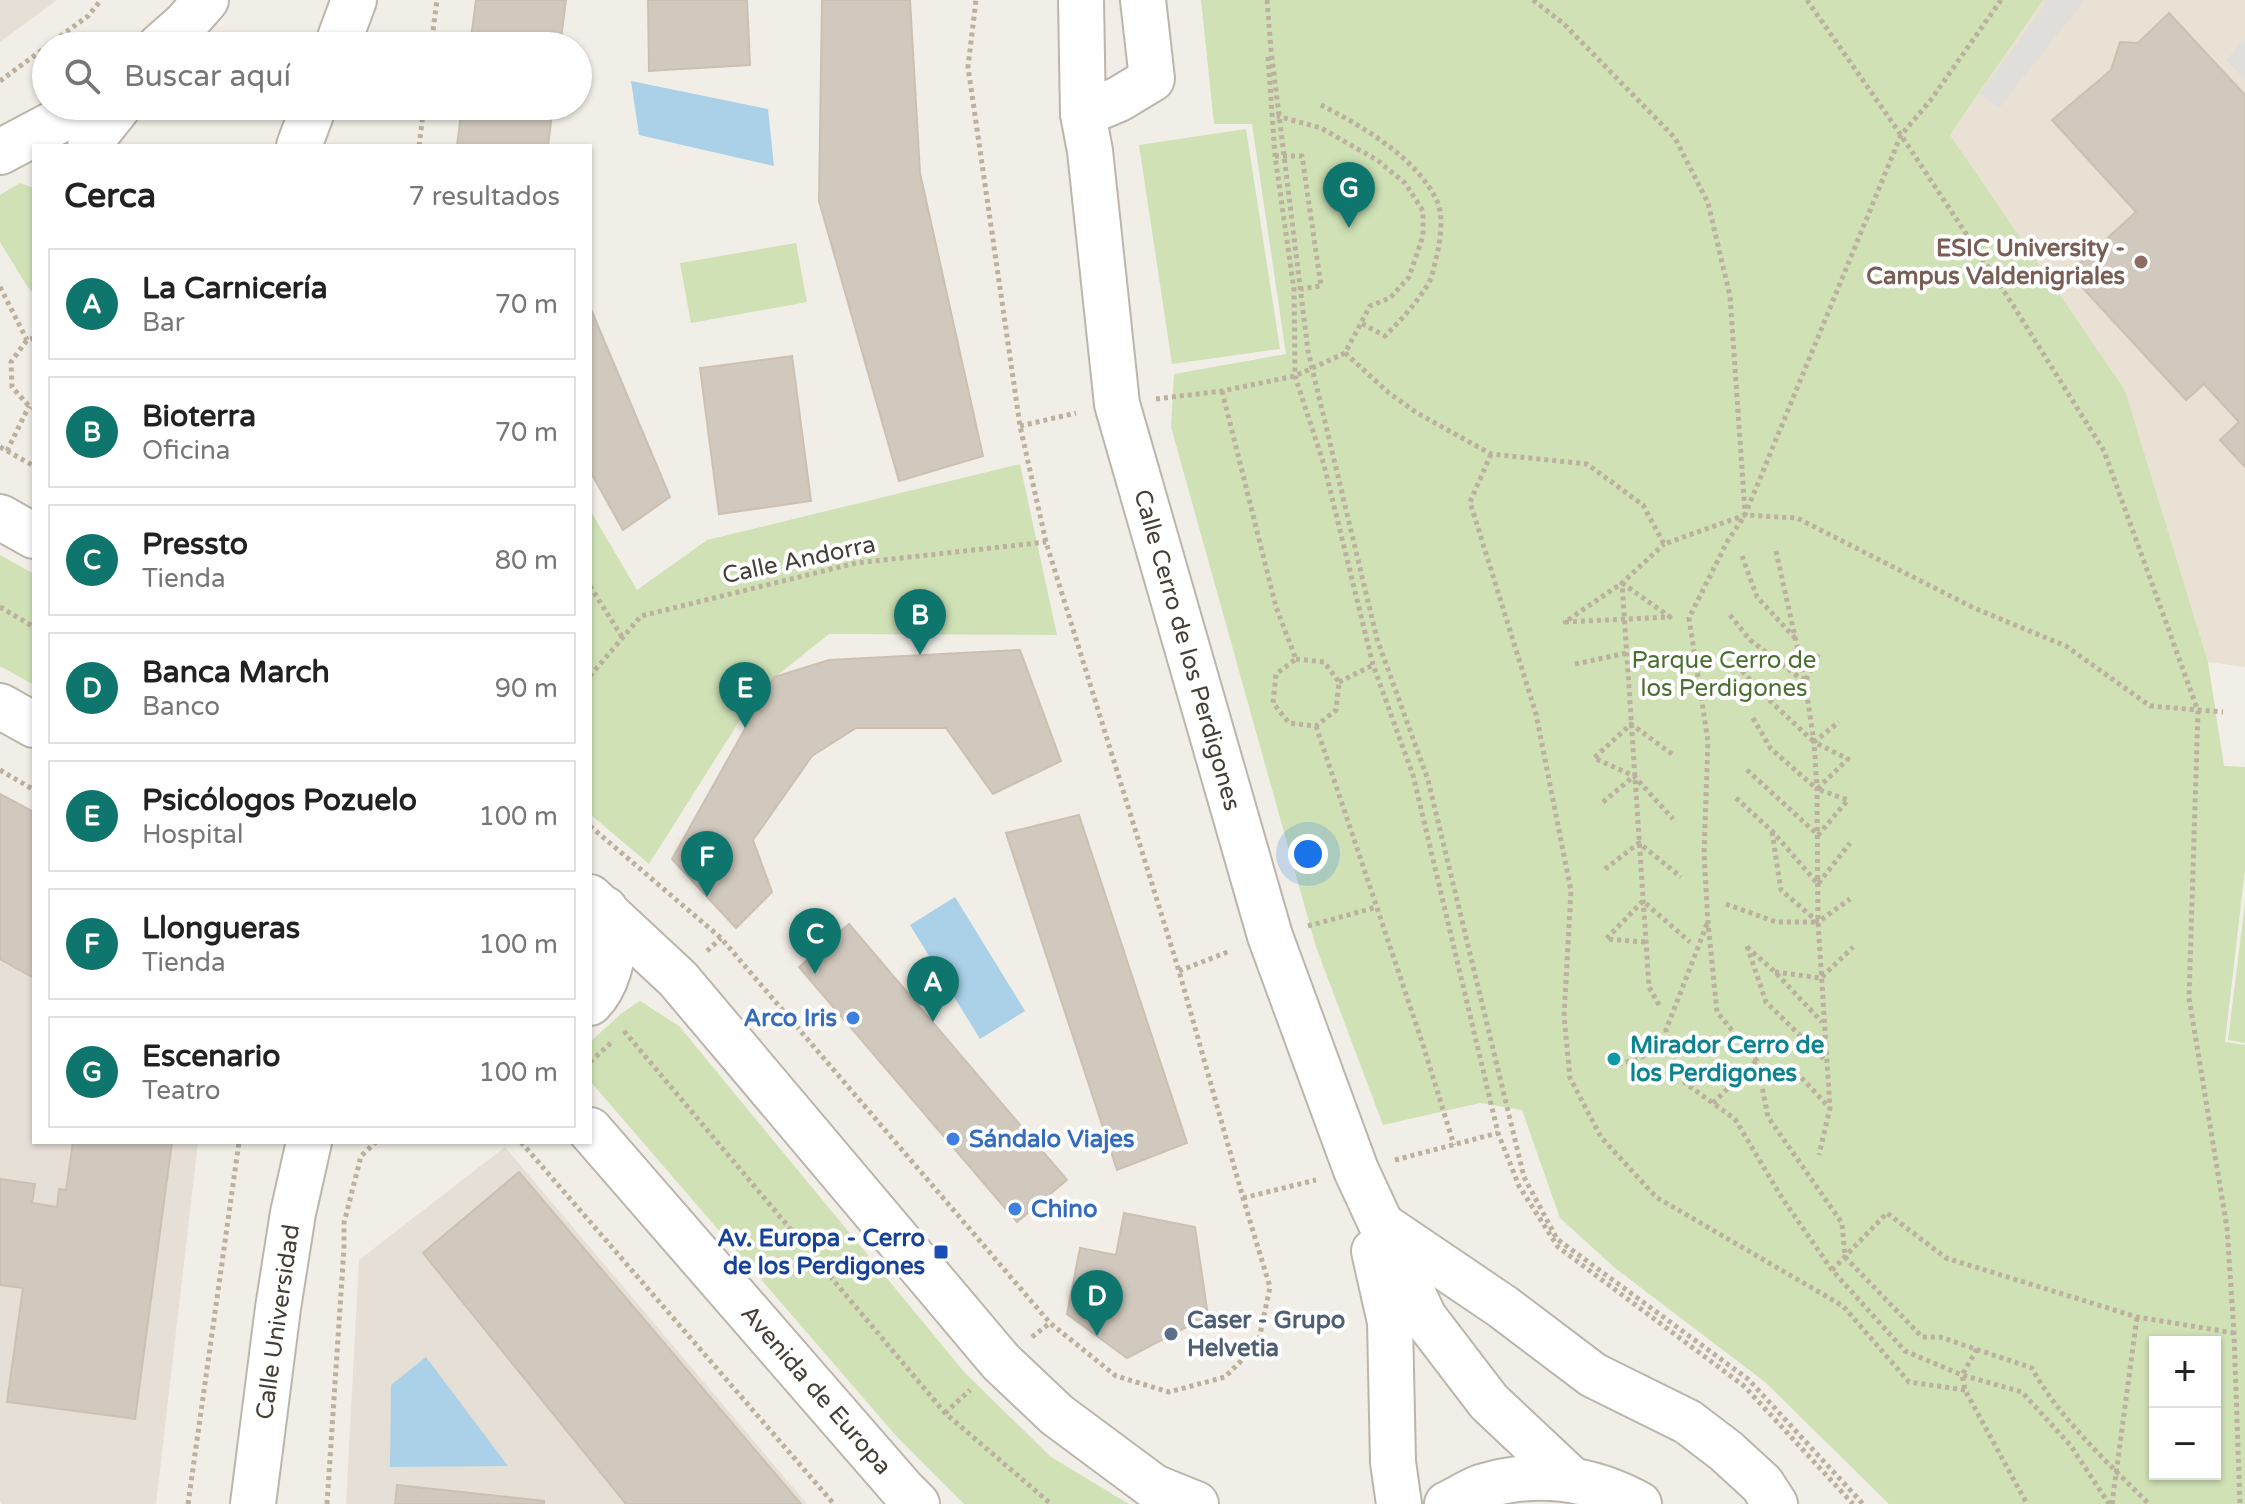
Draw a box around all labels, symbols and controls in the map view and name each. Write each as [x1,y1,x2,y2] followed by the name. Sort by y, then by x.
[32,32,592,120] search box
[60,54,104,98] icon: search
[124,58,291,95] text: Buscar aquí
[1323,162,1375,228] pin: G
[64,176,156,217] text: Cerca
[409,181,560,212] text: 7 resultados
[1866,234,2125,291] place label: ESIC University - Campus Valdenigriales
[2132,253,2150,271] marker: ESIC University - Campus Valdenigriales
[142,270,328,307] text: La Carnicería
[82,289,102,320] text: A
[495,289,558,320] text: 70 m
[142,307,185,338] text: Bar
[142,398,256,435] text: Bioterra
[83,417,101,448] text: B
[495,417,558,448] text: 70 m
[142,435,230,466] text: Oficina
[1127,486,1247,814] street label: Calle Cerro de los Perdigones
[142,526,248,563] text: Pressto
[720,530,878,590] street label: Calle Andorra
[83,545,101,576] text: C
[495,545,558,576] text: 80 m
[142,563,226,594] text: Tienda
[894,589,946,655] pin: B
[1632,646,1816,703] park label: Parque Cerro de los Perdigones
[142,654,330,691] text: Banca March
[719,662,771,728] pin: E
[82,673,102,704] text: D
[495,673,558,704] text: 90 m
[142,691,220,722] text: Banco
[142,782,417,819] text: Psicólogos Pozuelo
[84,801,100,832] text: E
[478,801,558,832] text: 100 m
[142,819,243,850] text: Hospital
[681,831,733,897] pin: F
[1288,834,1328,874] your location
[789,908,841,974] pin: C
[142,910,300,947] text: Llongueras
[84,929,100,960] text: F
[478,929,558,960] text: 100 m
[142,947,226,978] text: Tienda
[907,956,959,1022] pin: A
[744,1004,837,1033] place label: Arco Iris
[844,1009,862,1027] marker: Arco Iris
[1630,1031,1825,1088] place label: Mirador Cerro de los Perdigones
[142,1038,281,1075] text: Escenario
[1605,1050,1623,1068] marker: Mirador Cerro de los Perdigones
[82,1057,102,1088] text: G
[478,1057,558,1088] text: 100 m
[142,1075,221,1106] text: Teatro
[969,1125,1134,1154] place label: Sándalo Viajes
[944,1130,962,1148] marker: Sándalo Viajes
[1031,1195,1097,1224] place label: Chino
[1006,1200,1024,1218] marker: Chino
[250,1222,306,1422] street label: Calle Universidad
[717,1224,925,1281] place label: Av. Europa - Cerro de los Perdigones
[932,1243,950,1261] marker: Av. Europa - Cerro de los Perdigones
[1071,1270,1123,1336] pin: D
[734,1299,898,1481] street label: Avenida de Europa
[1187,1306,1345,1363] place label: Caser - Grupo Helvetia
[1162,1325,1180,1343] marker: Caser - Grupo Helvetia
[2149,1336,2221,1480] map controls
[2149,1336,2221,1408] button: +
[2149,1408,2221,1480] button: −

